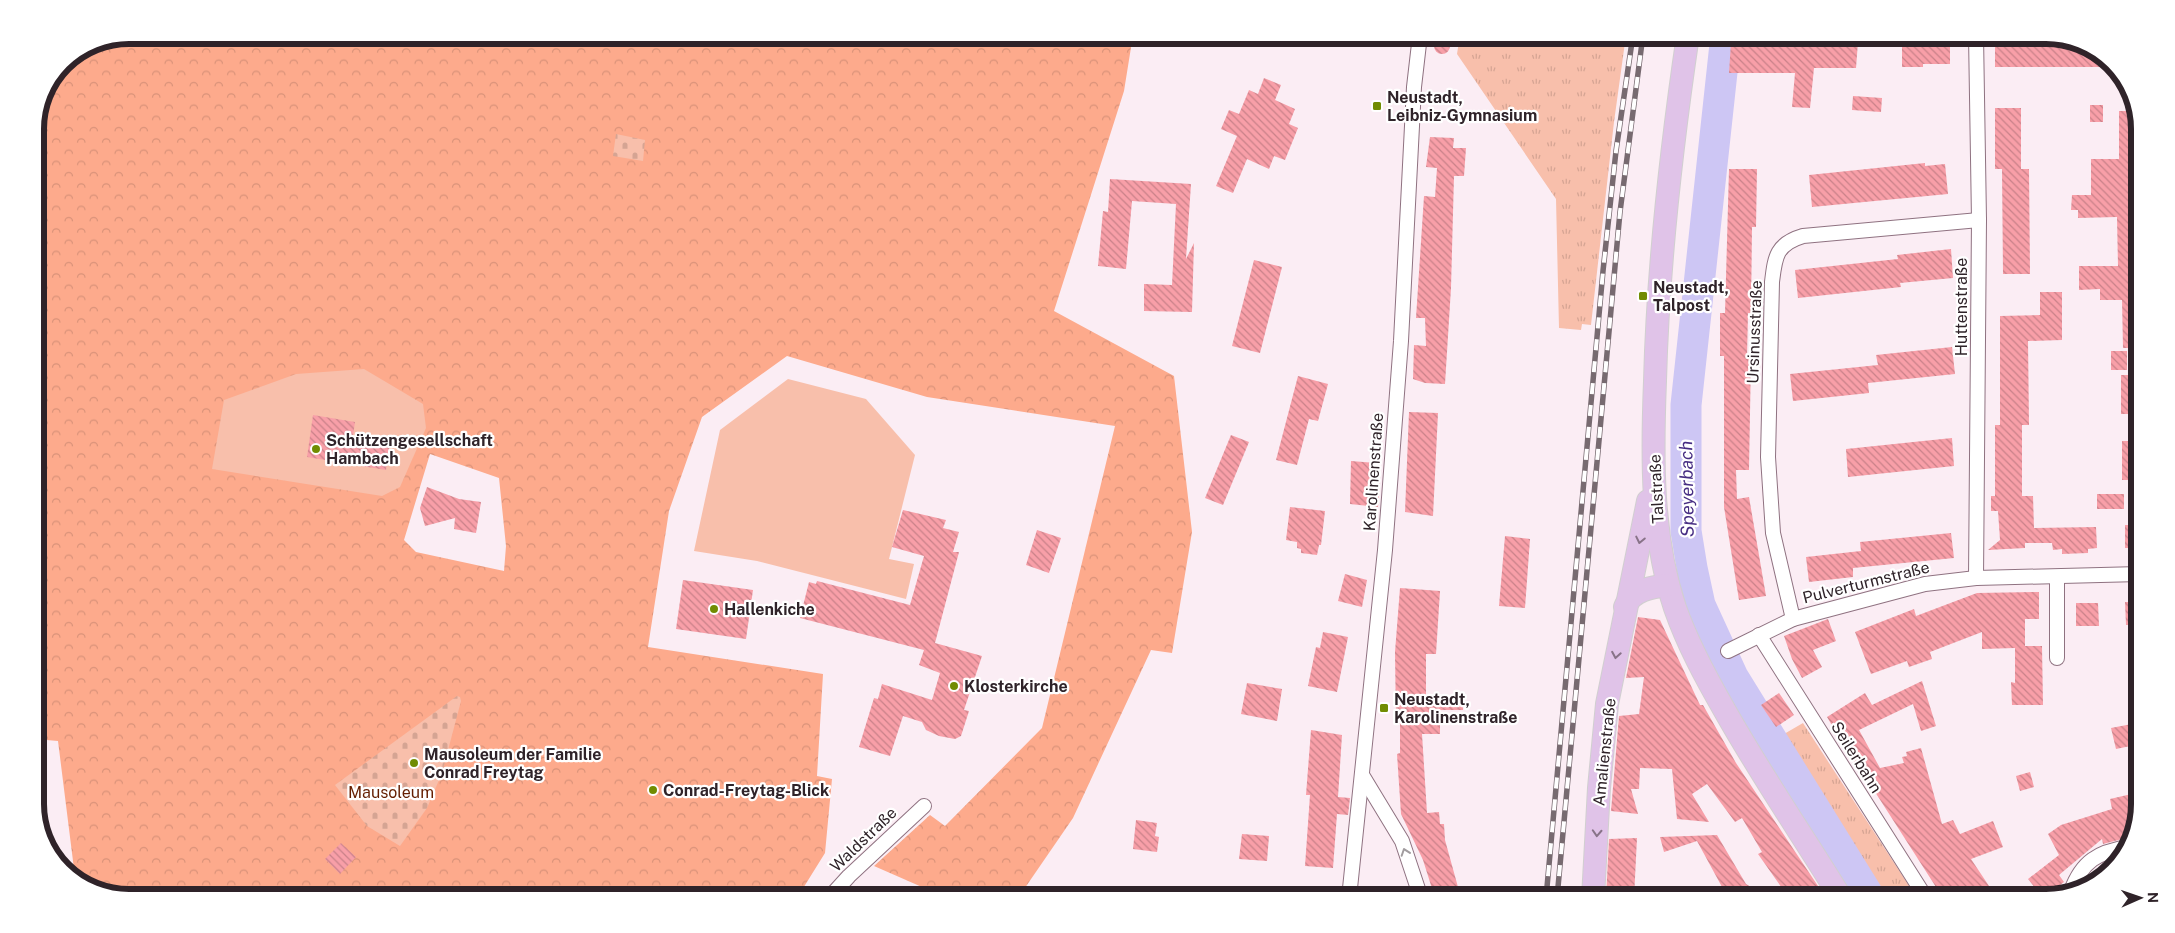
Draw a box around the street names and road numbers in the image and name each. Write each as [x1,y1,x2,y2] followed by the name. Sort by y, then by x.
[1952,258,1971,356] street label: Huttenstraße
[1743,280,1766,384] street label: Ursinusstraße
[1360,412,1387,532] street label: Karolinenstraße
[1645,454,1668,524] street label: Talstraße
[1801,558,1932,607] street label: Pulverturmstraße
[1589,697,1620,807] street label: Amalienstraße
[1827,718,1886,796] street label: Seilerbahn
[826,803,900,876] street label: Waldstraße

